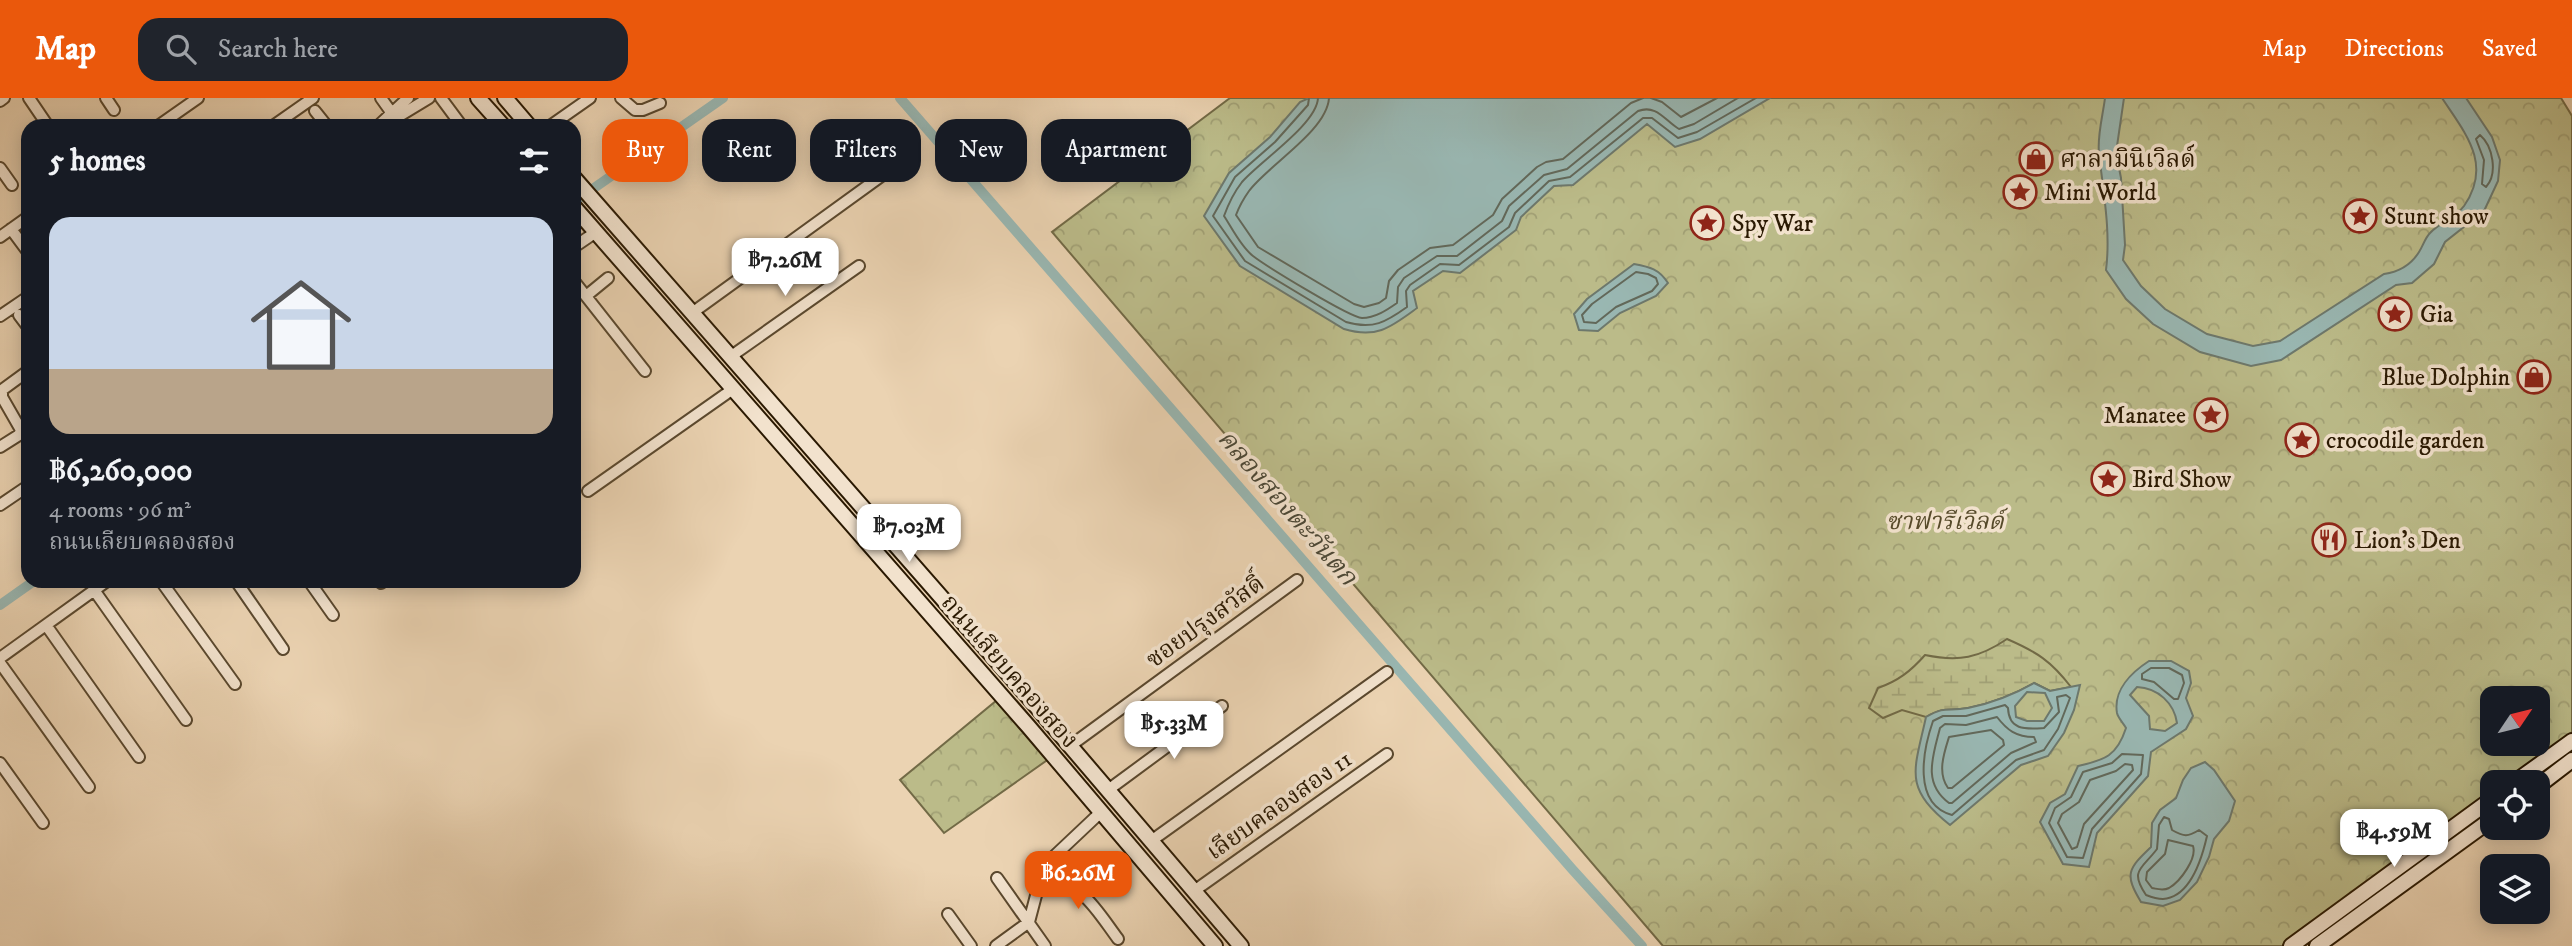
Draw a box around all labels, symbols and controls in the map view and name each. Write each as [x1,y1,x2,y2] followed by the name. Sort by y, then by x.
[138,18,628,81] search box
[35,29,96,70] text: Map
[162,30,200,68] icon: search
[218,33,338,66] text: Search here
[2262,34,2307,64] text: Map
[2345,34,2444,64] text: Directions
[2482,34,2537,64] text: Saved
[602,119,688,182] chip: Buy
[702,119,796,182] chip: Rent
[810,119,921,182] chip: Filters
[935,119,1027,182] chip: New
[1041,119,1191,182] chip: Apartment
[2017,140,2055,178] shop icon: ศาลามินิเวิลด์
[515,142,553,180] icon: filters
[49,143,145,180] text: 5 homes
[2060,143,2196,175] place label: ศาลามินิเวิลด์
[2001,173,2039,211] place icon: Mini World
[2044,178,2156,208] place label: Mini World
[2341,197,2379,235] place icon: Stunt show
[2384,202,2489,232] place label: Stunt show
[1688,204,1726,242] place icon: Spy War
[1732,209,1813,239] place label: Spy War
[728,238,842,298] pin: ฿7.26M
[748,246,822,275] text: ฿7.26M
[238,262,364,388] icon: home
[2376,295,2414,333] place icon: Gia
[2420,300,2454,330] place label: Gia
[2515,358,2553,396] shop icon: Blue Dolphin
[2381,363,2510,393] place label: Blue Dolphin
[2192,396,2230,434] place icon: Manatee
[2104,401,2186,431] place label: Manatee
[2283,421,2321,459] place icon: crocodile garden
[1210,423,1365,594] water label: คลองสองตะวันตก
[2326,426,2485,456] place label: crocodile garden
[49,453,192,490] text: ฿6,260,000
[2089,460,2127,498] place icon: Bird Show
[2132,465,2232,495] place label: Bird Show
[49,496,191,525] text: 4 rooms · 96 m²
[852,504,966,564] pin: ฿7.03M
[1886,507,2009,537] park label: ซาฟารีเวิลด์
[873,512,945,541] text: ฿7.03M
[2310,521,2348,559] restaurant icon: Lion's Den
[2354,526,2461,556] place label: Lion's Den
[49,528,235,557] text: ถนนเลียบคลองสอง
[1138,565,1272,675] street label: ซอยปรุงสวัสดิ์
[934,588,1084,755] street label: ถนนเลียบคลองสอง
[2480,686,2550,756] north arrow
[2480,686,2550,924] map controls
[1117,702,1231,761] pin: ฿5.33M
[1140,709,1208,738] text: ฿5.33M
[1201,745,1358,867] street label: เลียบคลองสอง 11
[2480,770,2550,840] button: locate
[2337,810,2451,869] pin: ฿4.59M
[2356,817,2432,846] text: ฿4.59M
[1021,852,1135,911] pin: ฿6.26M
[2480,854,2550,924] button: layers
[1041,859,1115,888] text: ฿6.26M

